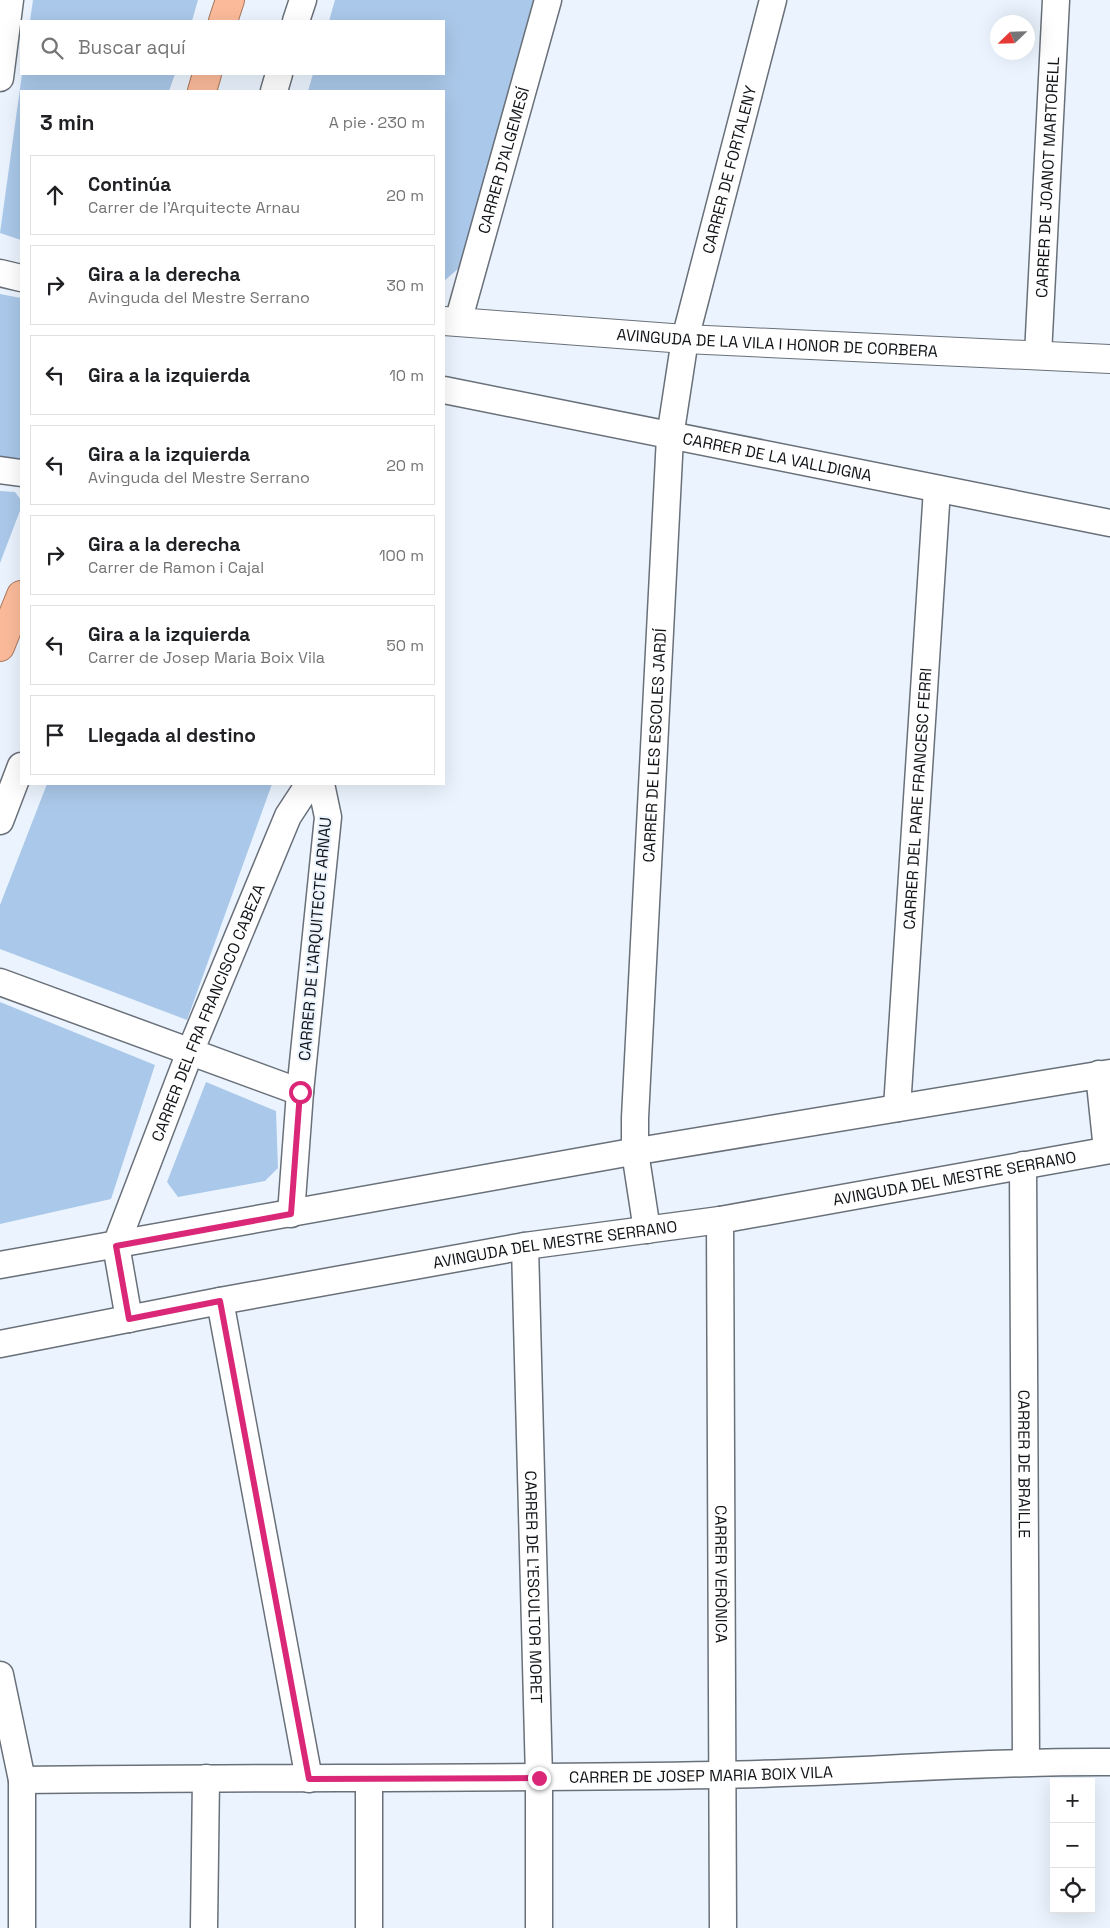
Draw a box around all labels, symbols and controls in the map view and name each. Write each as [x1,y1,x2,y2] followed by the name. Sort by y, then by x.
[990,15,1035,60] north arrow
[20,20,445,75] search box
[38,34,66,62] icon: search
[78,35,186,60] text: Buscar aquí
[1030,56,1064,298] street label: CARRER DE JOANOT MARTORELL
[697,83,761,256] street label: CARRER DE FORTALENY
[473,84,534,236] street label: CARRER D'ALGEMESÍ
[40,109,95,136] text: 3 min
[329,112,425,133] text: A pie · 230 m
[88,172,171,197] text: Continúa
[41,181,69,209] icon: ahead
[386,185,424,206] text: 20 m
[88,197,300,218] text: Carrer de l'Arquitecte Arnau
[88,262,240,287] text: Gira a la derecha
[41,271,69,299] icon: right
[386,275,424,296] text: 30 m
[88,287,310,308] text: Avinguda del Mestre Serrano
[616,323,938,361] street label: AVINGUDA DE LA VILA I HONOR DE CORBERA
[41,361,69,389] icon: left
[88,363,250,388] text: Gira a la izquierda
[389,365,424,386] text: 10 m
[681,427,874,486] street label: CARRER DE LA VALLDIGNA
[88,442,250,467] text: Gira a la izquierda
[41,451,69,479] icon: left
[386,455,424,476] text: 20 m
[88,467,310,488] text: Avinguda del Mestre Serrano
[88,532,240,557] text: Gira a la derecha
[41,541,69,569] icon: right
[379,545,424,566] text: 100 m
[88,557,264,578] text: Carrer de Ramon i Cajal
[88,622,250,647] text: Gira a la izquierda
[638,628,671,863] street label: CARRER DE LES ESCOLES JARDÍ
[41,631,69,659] icon: left
[386,635,424,656] text: 50 m
[88,647,325,668] text: Carrer de Josep Maria Boix Vila
[898,667,936,930] street label: CARRER DEL PARE FRANCESC FERRI
[41,721,69,749] icon: arrive
[88,723,256,748] text: Llegada al destino
[294,816,336,1062] street label: CARRER DE L'ARQUITECTE ARNAU
[146,881,269,1144] street label: CARRER DEL FRA FRANCISCO CABEZA
[289,1081,312,1104] route start
[831,1146,1078,1210] street label: AVINGUDA DEL MESTRE SERRANO
[431,1215,678,1273] street label: AVINGUDA DEL MESTRE SERRANO
[1014,1390,1035,1538] street label: CARRER DE BRAILLE
[520,1470,548,1703] street label: CARRER DE L'ESCULTOR MORET
[711,1505,732,1643] street label: CARRER VERÒNICA
[569,1761,833,1787] street label: CARRER DE JOSEP MARIA BOIX VILA
[528,1767,551,1790] route end
[1050,1778,1095,1913] map controls
[1050,1778,1095,1823] button: +
[1050,1823,1095,1868] button: −
[1050,1868,1095,1913] button: locate

